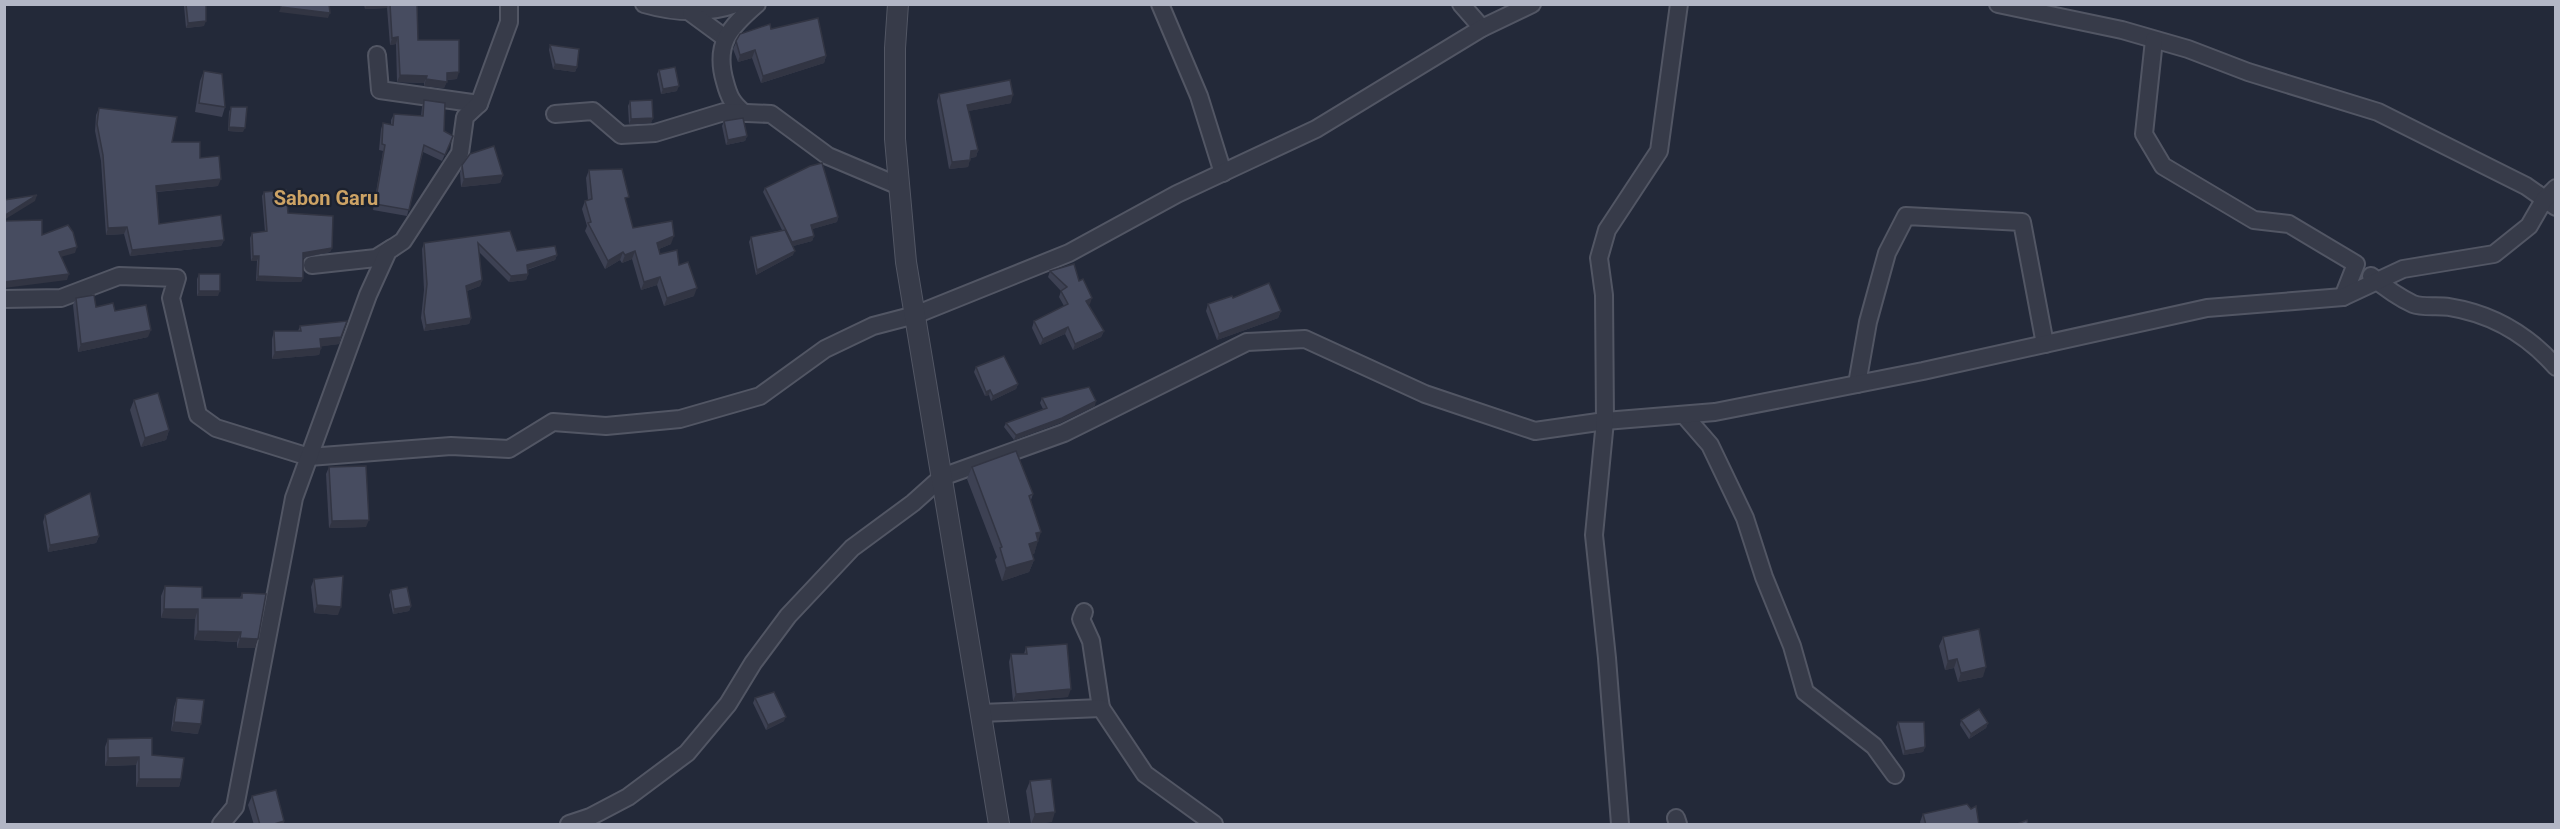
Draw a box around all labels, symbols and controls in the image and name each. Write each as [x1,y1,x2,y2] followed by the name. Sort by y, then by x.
[274,186,378,210] district label: Sabon Garu

